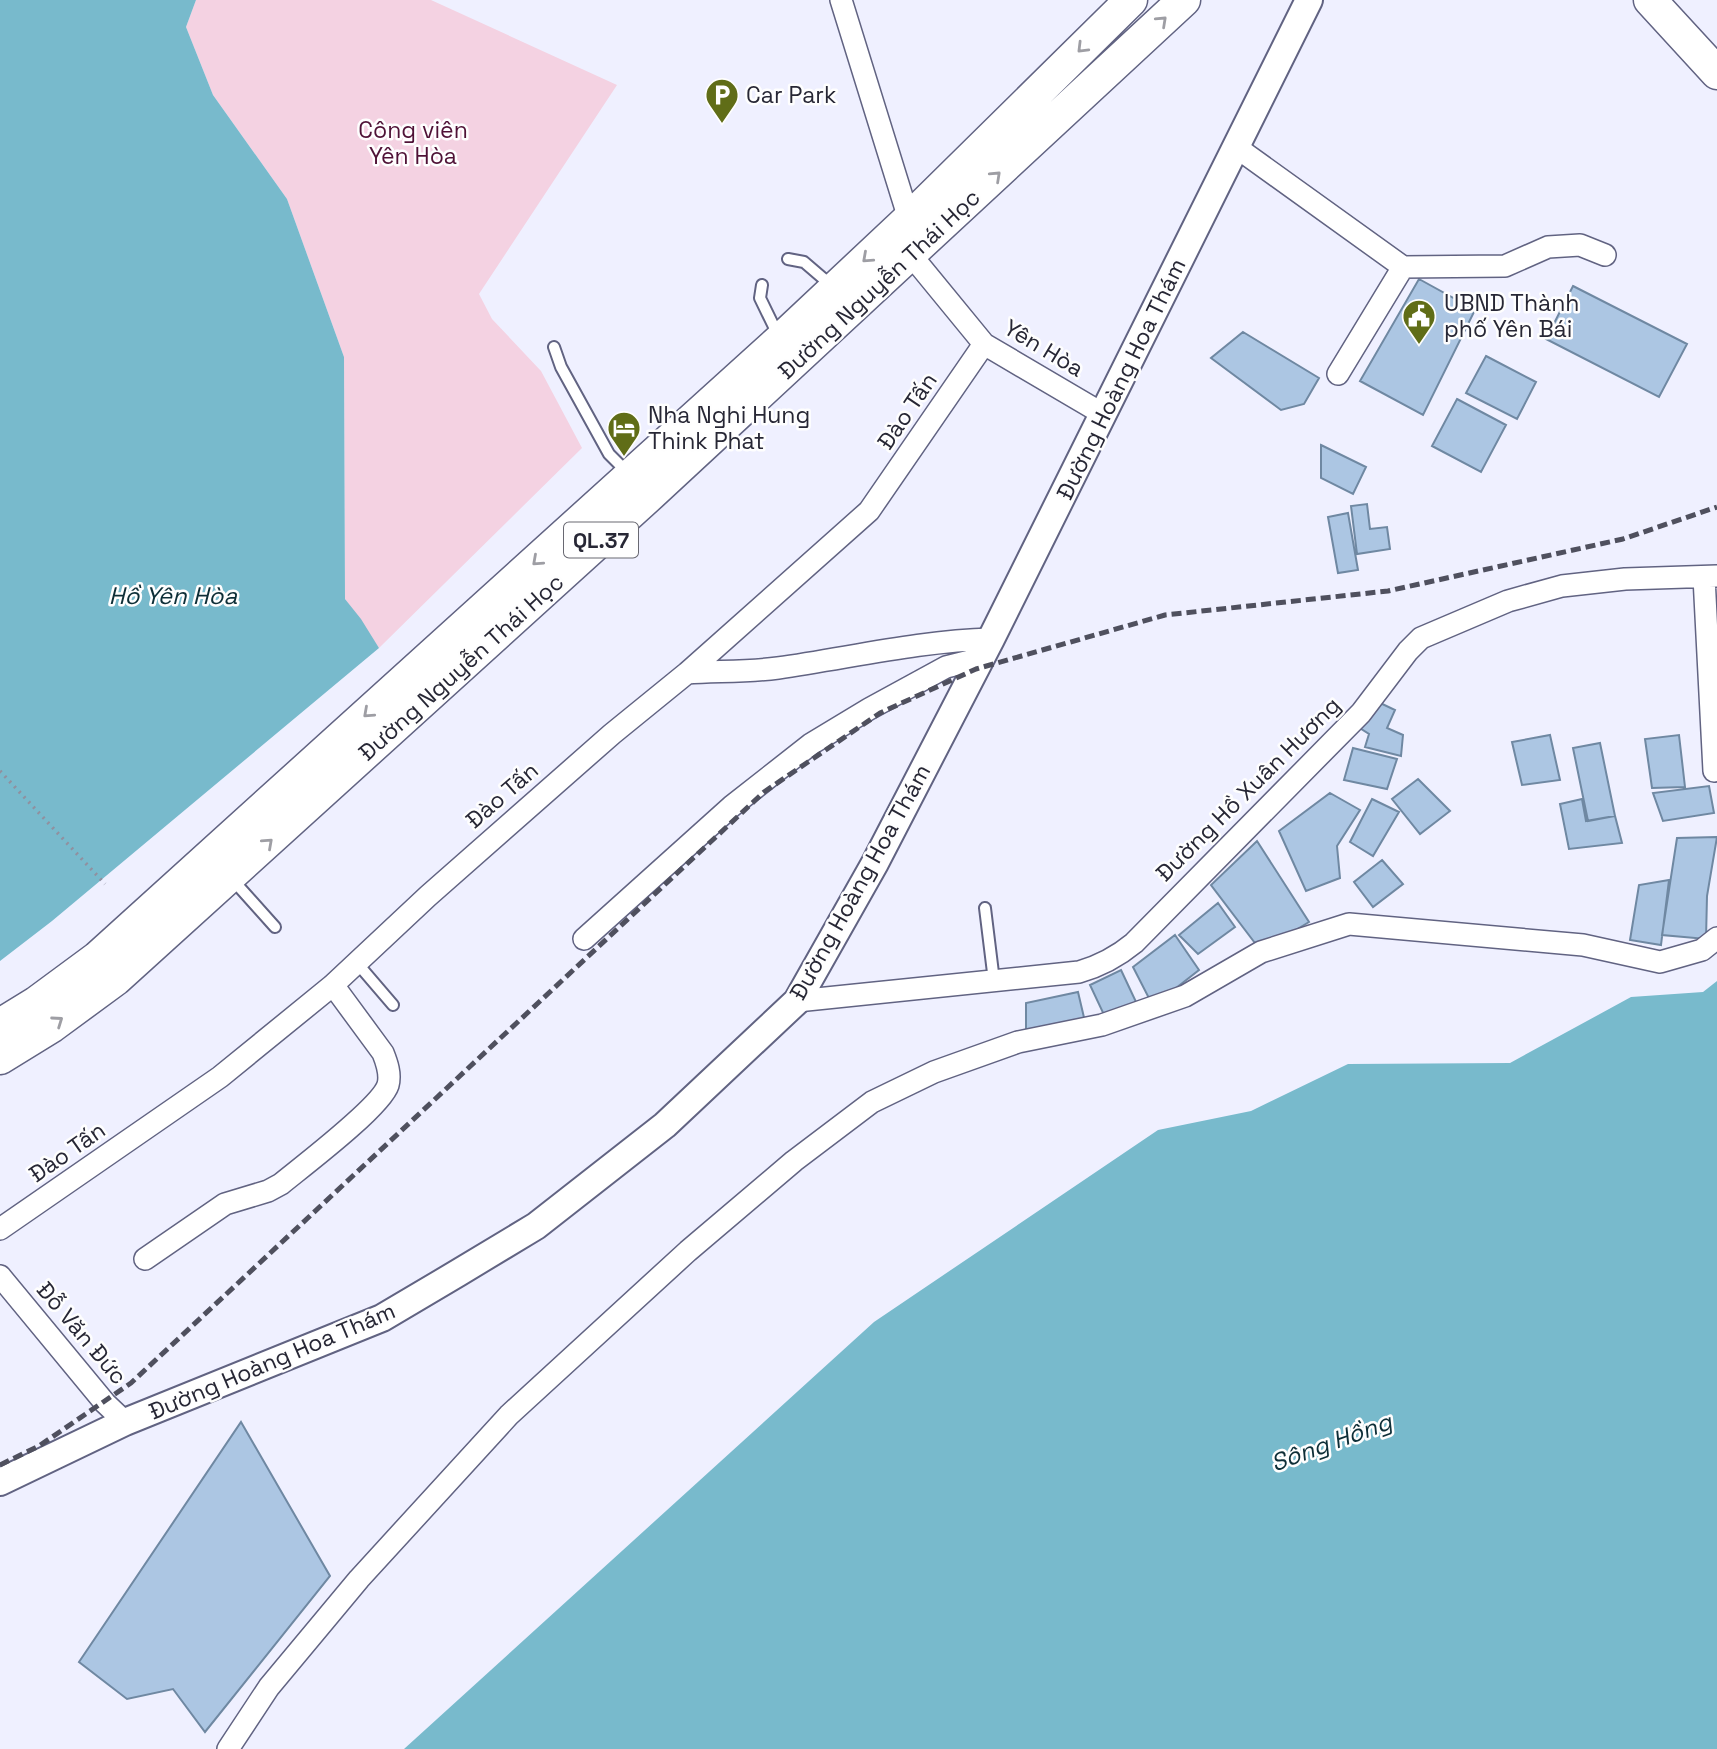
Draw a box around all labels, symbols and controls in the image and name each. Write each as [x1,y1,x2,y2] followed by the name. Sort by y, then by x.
[1154,16,1167,29] one-way arrow
[1078,40,1091,53] one-way arrow
[703,76,741,125] parking icon: Car Park
[746,80,836,110] place label: Car Park
[358,115,468,171] park label: Công viên Yên Hòa
[988,171,1001,184] one-way arrow
[772,182,986,386] street label: Đường Nguyễn Thái Học
[862,250,875,262] one-way arrow
[1049,253,1193,505] street label: Đường Hoàng Hoa Thám
[1444,288,1579,344] place label: UBND Thành phố Yên Bái
[1400,297,1438,346] public building icon: UBND Thành phố Yên Bái
[998,312,1090,384] street label: Yên Hòa
[870,367,944,455] street label: Đào Tấn
[648,400,810,456] place label: Nha Nghi Hung Think Phat
[605,409,643,458] hotel icon: Nha Nghi Hung Think Phat
[564,522,638,558] road number: QL.37
[532,553,545,565] one-way arrow
[352,567,570,767] street label: Đường Nguyễn Thái Học
[109,580,237,611] water label: Hồ Yên Hòa
[1149,690,1347,888] street label: Đường Hồ Xuân Hương
[363,705,376,718] one-way arrow
[460,755,544,835] street label: Đào Tấn
[783,759,937,1005] street label: Đường Hoàng Hoa Thám
[260,839,273,851] one-way arrow
[50,1017,63,1029] one-way arrow
[23,1115,111,1189] street label: Đào Tấn
[30,1275,134,1391] street label: Đỗ Văn Đức
[144,1295,400,1427] street label: Đường Hoàng Hoa Thám
[1266,1405,1397,1478] water label: Sông Hồng

